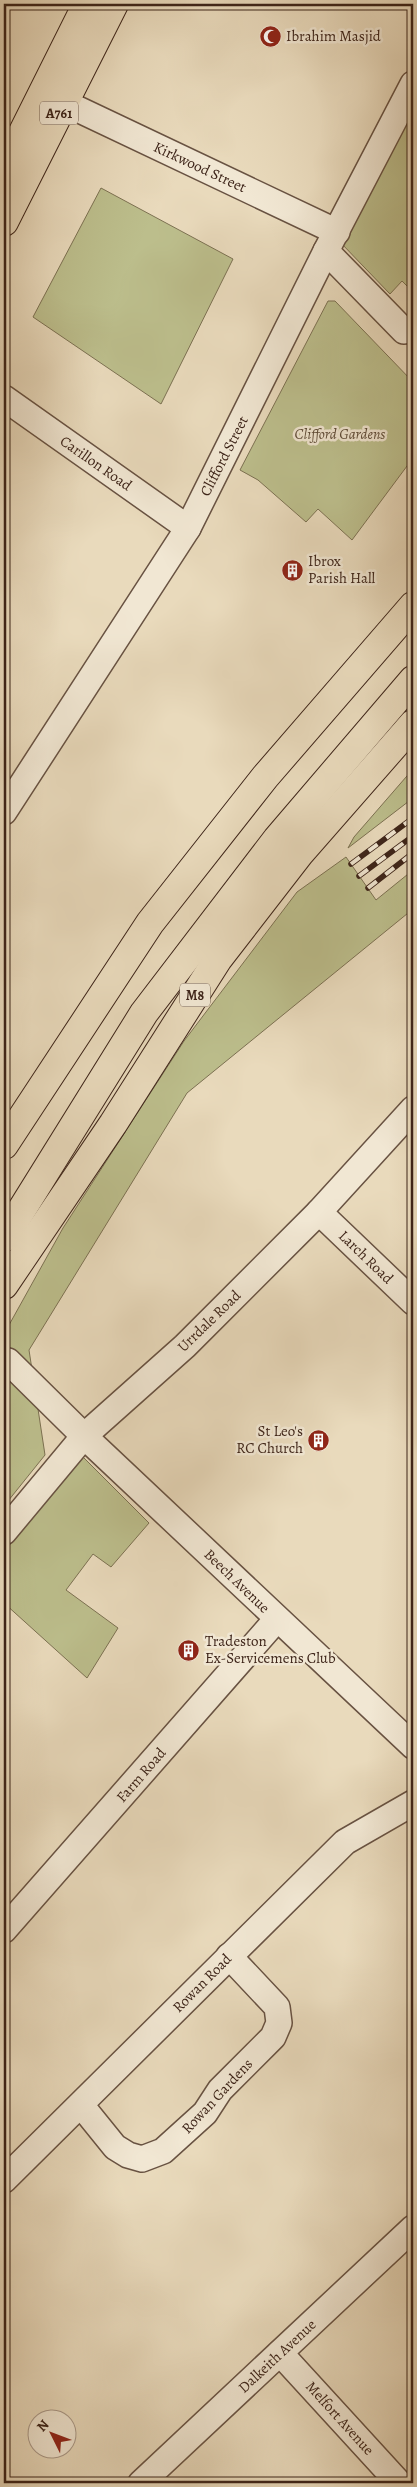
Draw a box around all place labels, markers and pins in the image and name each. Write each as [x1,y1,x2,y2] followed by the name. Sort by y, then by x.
[258,24,282,48] mosque icon: Ibrahim Masjid
[286,26,382,46] place label: Ibrahim Masjid
[308,551,376,588] place label: Ibrox Parish Hall
[280,558,304,582] building icon: Ibrox Parish Hall
[236,1421,303,1458] place label: St Leo's RC Church
[307,1428,331,1452] building icon: St Leo's RC Church
[205,1631,336,1668] place label: Tradeston Ex-Servicemens Club
[177,1638,201,1662] building icon: Tradeston Ex-Servicemens Club

